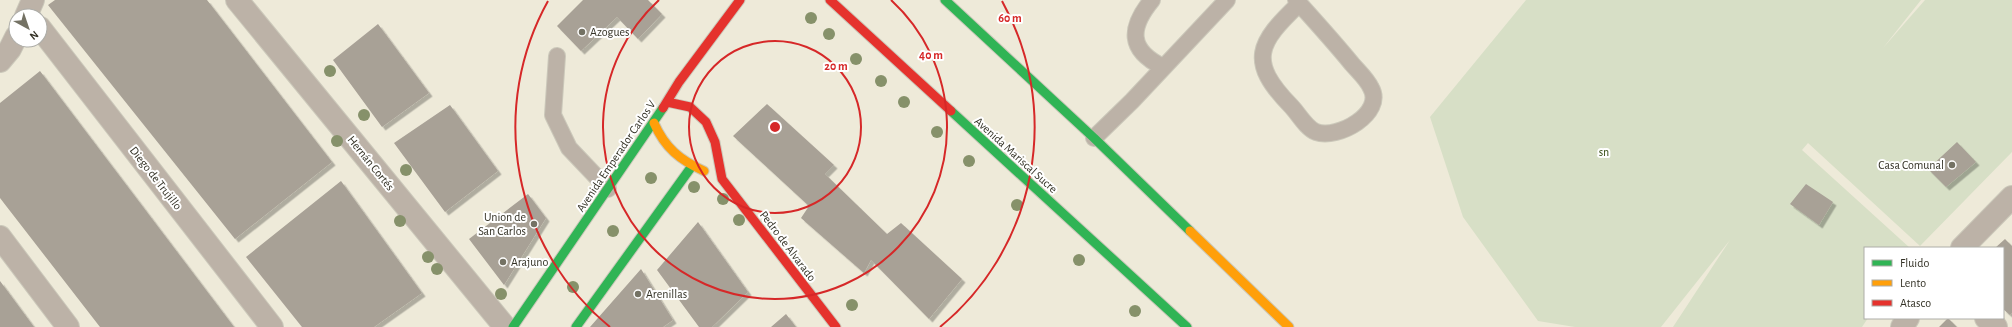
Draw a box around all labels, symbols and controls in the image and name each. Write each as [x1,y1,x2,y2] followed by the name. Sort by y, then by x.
[8,8,48,48] north arrow
[998,12,1022,24] text: 60 m
[590,26,630,38] place label: Azogues
[577,27,587,37] marker: Azogues
[28,29,41,42] text: N
[919,49,943,61] text: 40 m
[824,60,848,72] text: 20 m
[574,98,658,214] street label: Avenida Emperador Carlos V
[972,115,1060,195] street label: Avenida Mariscal Sucre
[768,120,782,134] centre of rings
[345,133,397,193] street label: Hernán Cortés
[127,144,184,213] street label: Diego de Trujillo
[1599,146,1609,158] park label: sn
[1878,159,1944,171] place label: Casa Comunal
[1947,160,1957,170] marker: Casa Comunal
[758,209,818,283] street label: Pedro de Alvarado
[478,211,526,237] place label: Union de San Carlos
[529,219,539,229] marker: Union de San Carlos
[1864,247,2004,319] legend
[511,256,548,269] place label: Arajuno
[498,257,508,267] marker: Arajuno
[1900,257,1929,269] text: Fluido
[1900,277,1926,289] text: Lento
[646,288,687,300] place label: Arenillas
[633,289,643,299] marker: Arenillas
[1900,297,1931,309] text: Atasco

